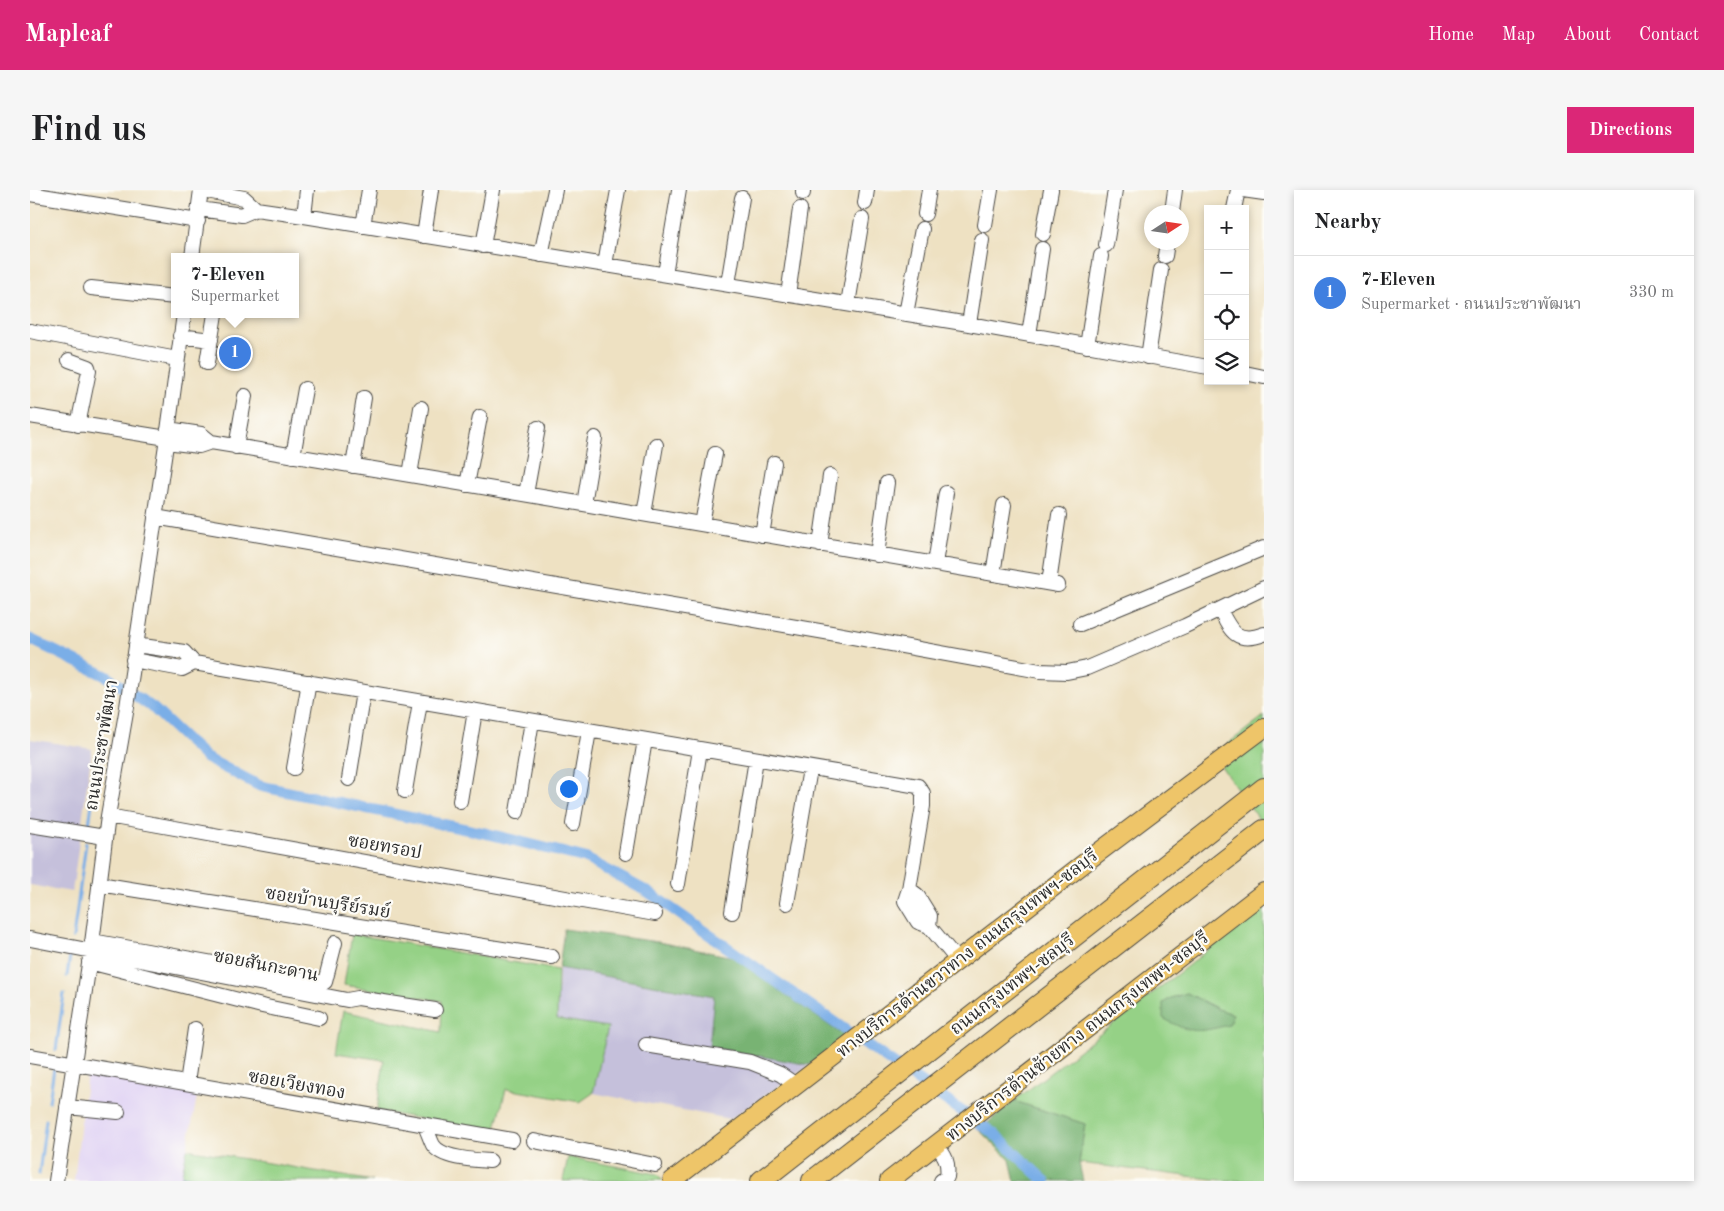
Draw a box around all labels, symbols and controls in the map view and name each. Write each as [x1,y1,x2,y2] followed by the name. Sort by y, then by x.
[25,23,111,47] text: Mapleaf
[1428,26,1474,44] text: Home
[1502,26,1535,44] text: Map
[1563,26,1611,44] text: About
[1639,26,1699,44] text: Contact
[1567,107,1694,153] button: Directions
[30,113,146,148] text: Find us
[1144,205,1189,250] north arrow
[1204,205,1249,385] map controls
[1204,205,1249,250] button: +
[1314,212,1382,233] text: Nearby
[1204,250,1249,295] button: −
[171,253,299,318] popup
[190,266,265,285] text: 7-Eleven
[1361,271,1436,290] text: 7-Eleven
[1325,285,1335,301] text: 1
[1629,285,1674,301] text: 330 m
[190,289,280,305] text: Supermarket
[1204,295,1249,340] button: locate
[1361,297,1581,313] text: Supermarket · ถนนประชาพัฒนา
[219,334,251,372] pin: 1
[1204,340,1249,385] button: layers
[82,678,121,812] street label: ถนนประชาพัฒนา
[556,776,582,802] your location
[346,832,423,862] street label: ซอยทรอป
[832,844,1102,1062] street label: ทางบริการด้านขวาทาง ถนนกรุงเทพฯ-ชลบุรี
[264,881,392,924] street label: ซอยบ้านบุรีย์รมย์
[942,927,1214,1146] street label: ทางบริการด้านซ้ายทาง ถนนกรุงเทพฯ-ชลบุรี
[945,929,1079,1039] street label: ถนนกรุงเทพฯ-ชลบุรี
[212,946,320,985] street label: ซอยสันกะดาน
[247,1067,347,1102] street label: ซอยเวียงทอง

